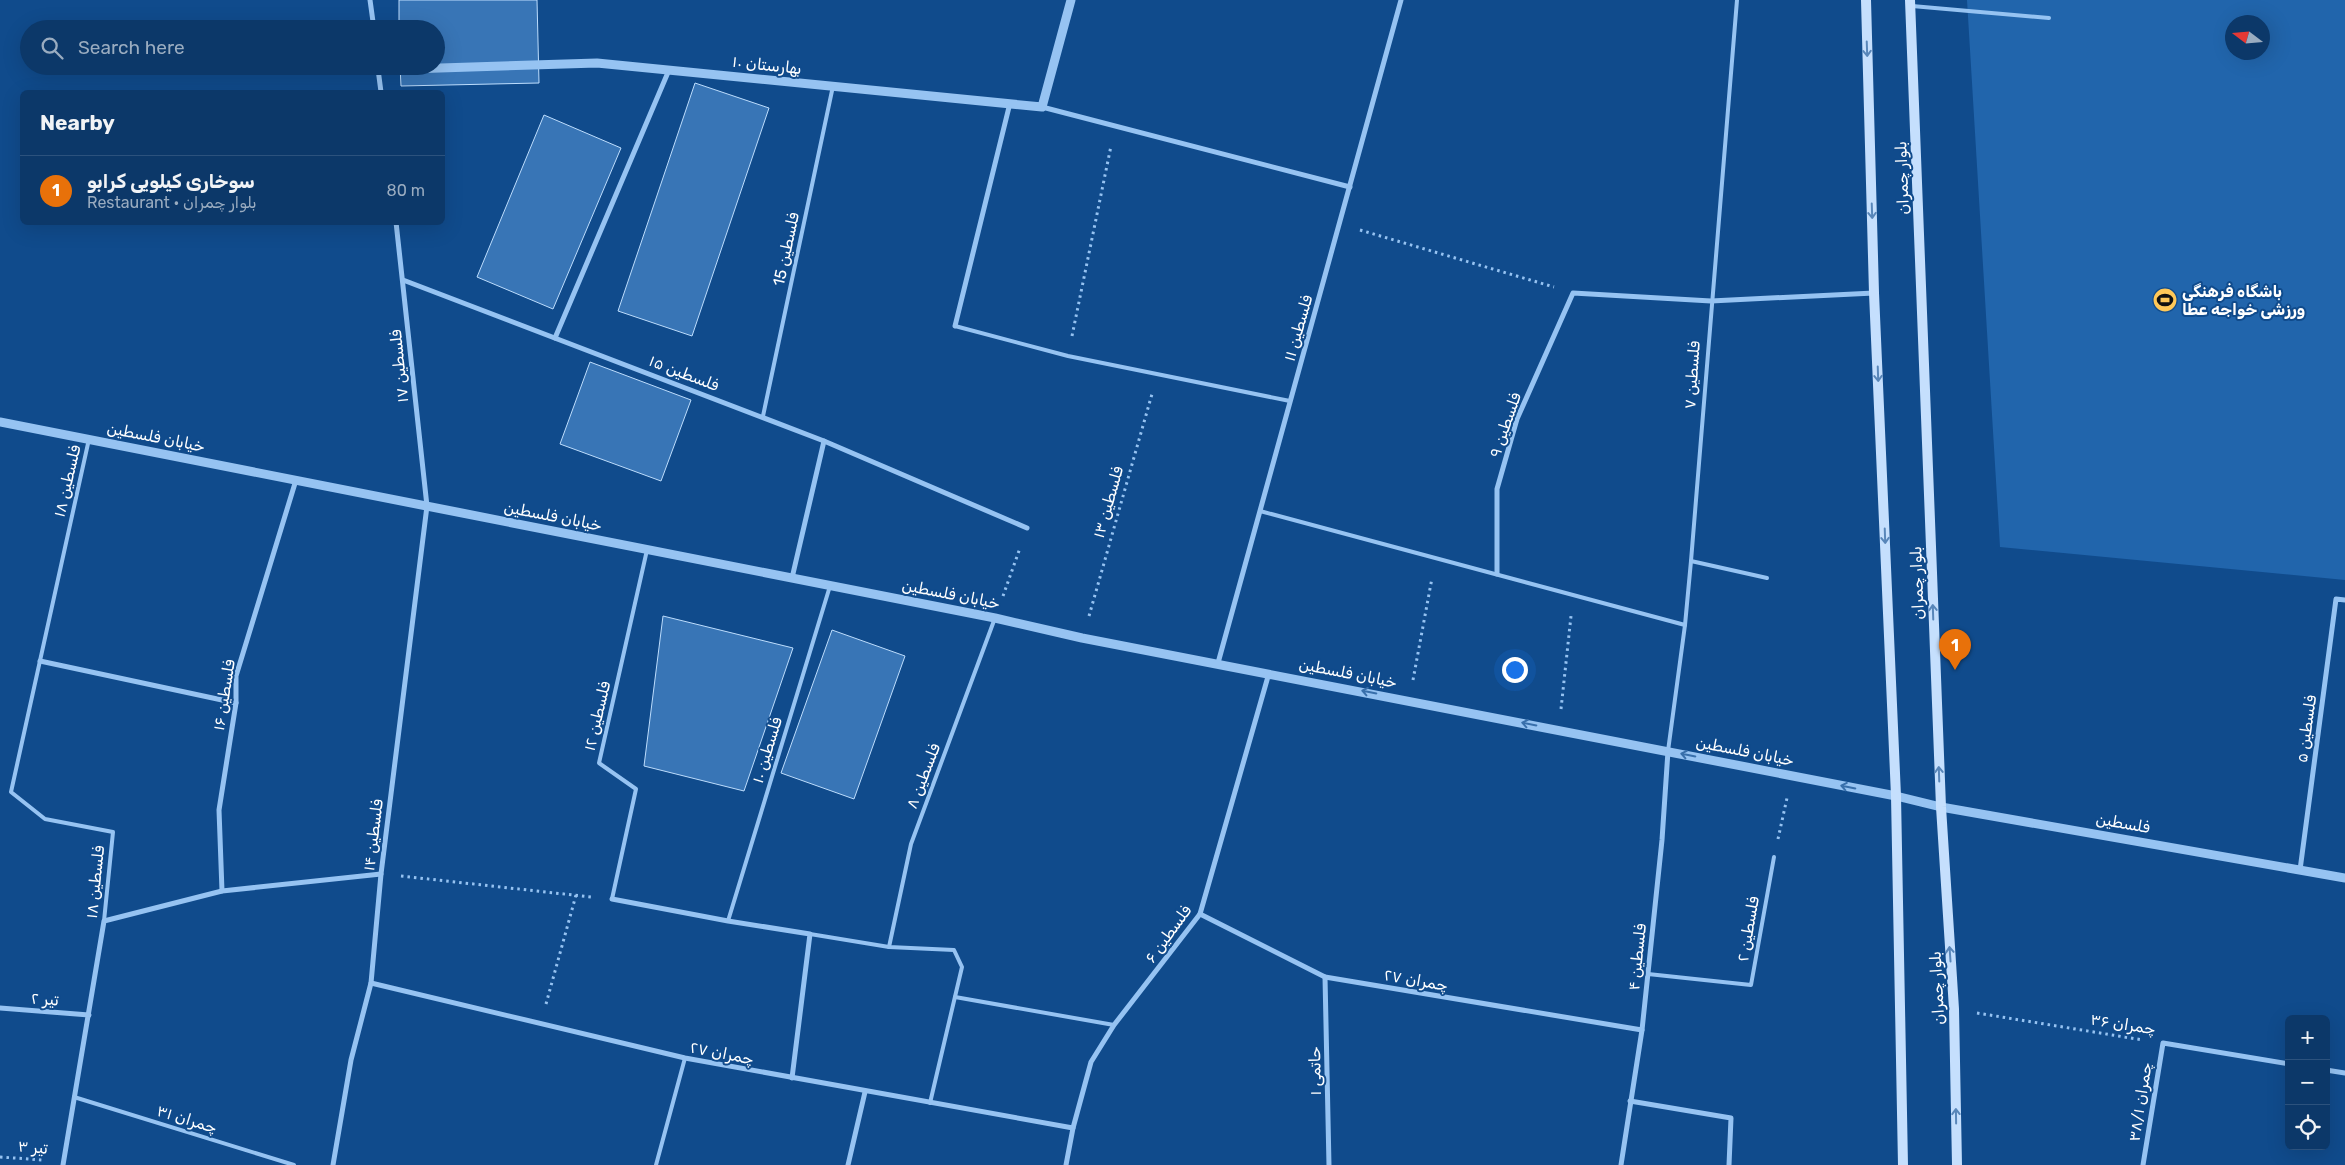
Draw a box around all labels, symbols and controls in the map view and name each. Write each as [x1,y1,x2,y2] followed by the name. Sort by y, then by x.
[2225,15,2270,60] north arrow
[20,20,445,75] search box
[38,34,66,62] icon: search
[78,36,185,59] text: Search here
[1862,40,1872,56] one-way arrow
[731,52,803,79] street label: بهارستان ۱۰
[40,110,115,135] text: Nearby
[1891,141,1914,215] street label: بلوار چمران
[87,170,255,193] text: سوخاری کیلویی کرابو
[52,181,60,200] text: 1
[387,181,425,200] text: 80 m
[87,193,257,212] text: Restaurant · بلوار چمران
[1867,202,1877,219] one-way arrow
[769,210,803,287] street label: فلسطین 15
[2182,282,2305,319] place label: باشگاه فرهنگی ورزشی خواجه عطا
[2152,287,2178,313] sports icon: باشگاه فرهنگی ورزشی خواجه عطا
[1279,292,1317,363] street label: فلسطین ۱۱
[386,328,412,403] street label: فلسطین ۱۷
[1680,340,1704,410] street label: فلسطین ۷
[646,351,722,395] street label: فلسطین ۱۵
[1873,365,1882,381] one-way arrow
[1485,390,1525,460] street label: فلسطین ۹
[105,418,207,456] street label: خیابان فلسطین
[49,443,85,519] street label: فلسطین ۱۸
[1089,464,1127,540] street label: فلسطین ۱۳
[502,497,604,535] street label: خیابان فلسطین
[1880,528,1889,544] one-way arrow
[1906,546,1929,620] street label: بلوار چمران
[900,575,1002,613] street label: خیابان فلسطین
[1928,604,1938,620] one-way arrow
[1939,629,1971,670] pin: 1
[1297,654,1399,692] street label: خیابان فلسطین
[1502,657,1528,683] your location
[209,658,239,732] street label: فلسطین ۱۶
[580,679,614,753] street label: فلسطین ۱۲
[1362,687,1378,697] one-way arrow
[2292,693,2320,764] street label: فلسطین ۵
[748,714,786,785] street label: فلسطین ۱۰
[1521,718,1537,728] one-way arrow
[1694,732,1796,770] street label: خیابان فلسطین
[902,740,944,811] street label: فلسطین ۸
[1681,750,1697,760] one-way arrow
[1935,766,1944,782] one-way arrow
[1840,781,1856,791] one-way arrow
[359,798,387,872] street label: فلسطین ۱۴
[2095,809,2152,837] street label: فلسطین
[82,844,108,919] street label: فلسطین ۱۸
[1733,894,1763,963] street label: فلسطین ۲
[1141,901,1196,967] street label: فلسطین ۶
[1624,922,1650,991] street label: فلسطین ۴
[1946,946,1955,962] one-way arrow
[1926,951,1949,1025] street label: بلوار چمران
[1382,965,1449,996] street label: چمران ۲۷
[30,989,60,1010] street label: تیر ۲
[2089,1009,2157,1039] street label: چمران ۳۶
[2285,1015,2330,1150] map controls
[2285,1015,2330,1060] button: +
[688,1038,755,1069] street label: چمران ۲۷
[1305,1046,1325,1096] street label: حاتمی ۱
[2285,1060,2330,1105] button: −
[2124,1061,2157,1143] street label: چمران ۳۸/۱
[154,1101,219,1138] street label: چمران ۳۱
[2285,1105,2330,1150] button: locate
[1951,1109,1961,1125] one-way arrow
[17,1136,49,1159] street label: تیر ۳

